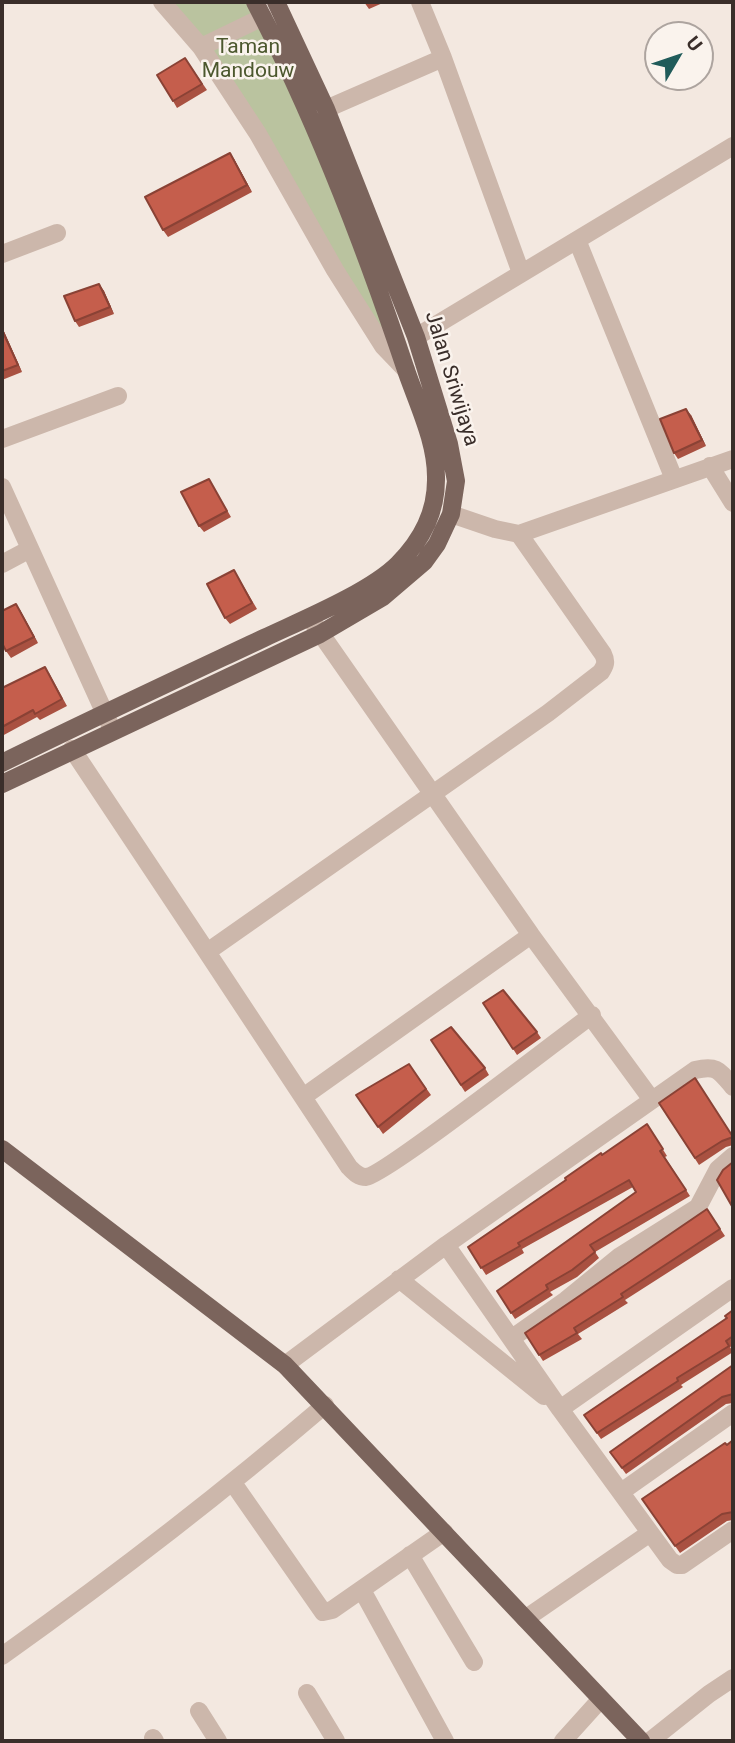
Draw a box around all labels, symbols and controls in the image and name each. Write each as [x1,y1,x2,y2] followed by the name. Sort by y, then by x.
[644,21,714,91] north arrow
[681,32,707,56] text: U
[202,35,294,85] park label: Taman Mandouw
[419,309,483,449] street label: Jalan Sriwijaya

